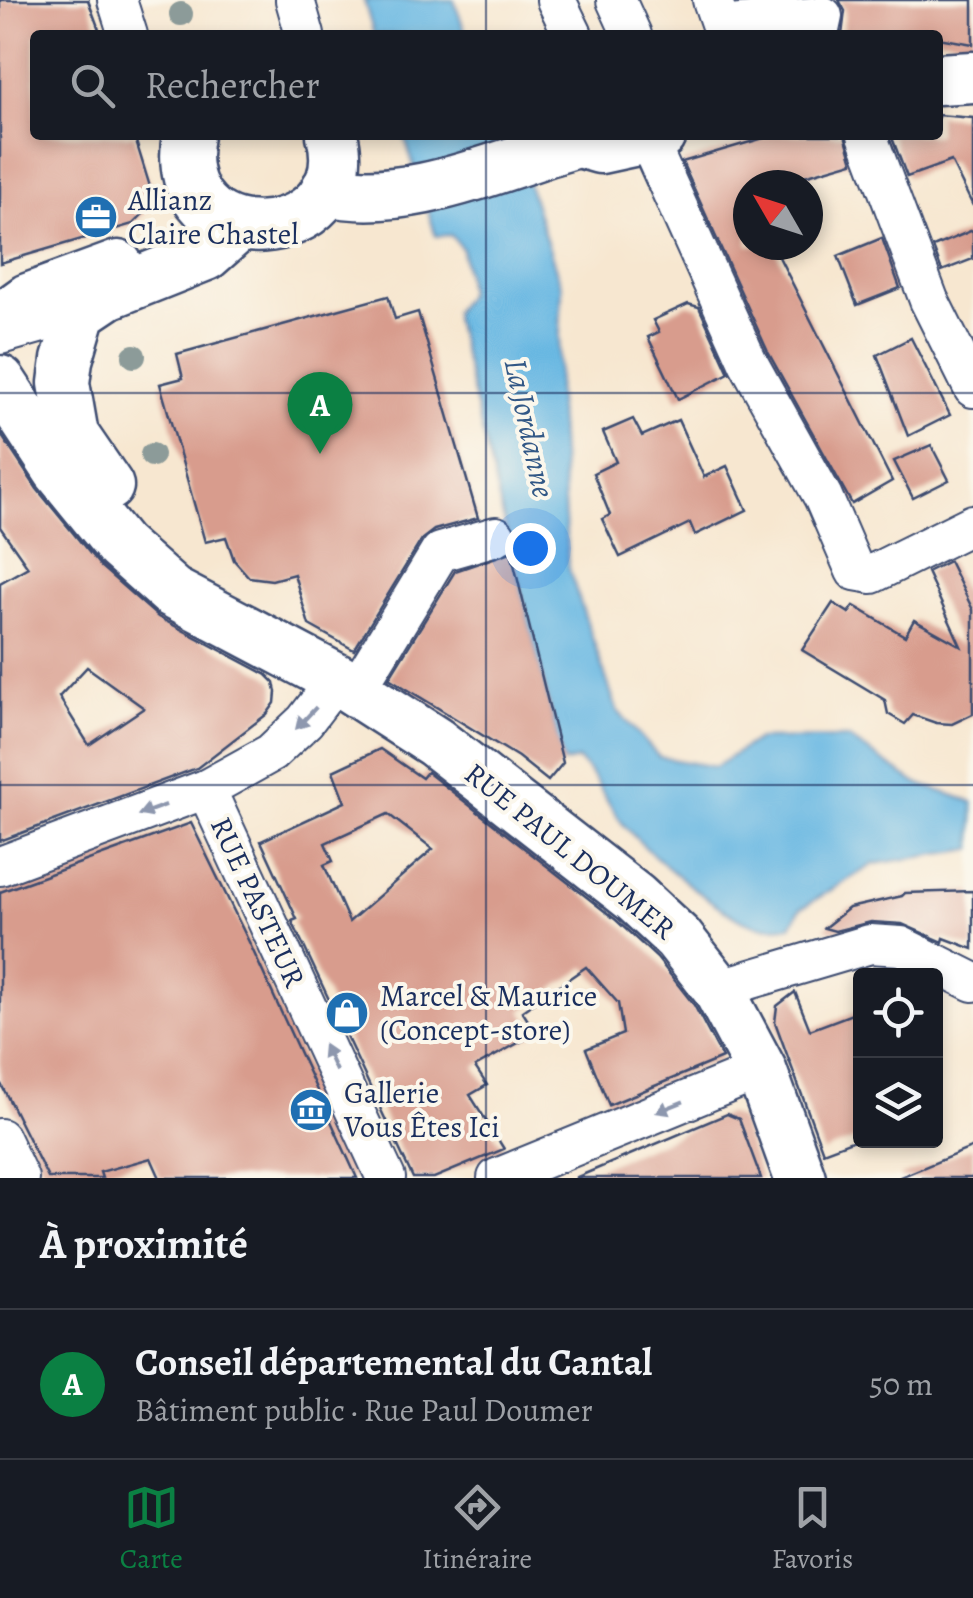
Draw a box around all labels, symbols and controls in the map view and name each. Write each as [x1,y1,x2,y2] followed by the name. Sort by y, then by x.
[30,30,943,140] search box
[65,58,120,113] icon: search
[145,59,320,111] text: Rechercher
[733,170,823,260] north arrow
[127,180,299,254] place label: Allianz Claire Chastel
[73,194,119,240] office icon: Allianz Claire Chastel
[494,354,566,502] water label: La Jordanne
[288,372,352,454] pin: A
[505,523,556,574] your location
[295,706,318,730] one-way arrow
[456,754,684,949] street label: RUE PAUL DOUMER
[136,803,166,818] one-way arrow
[201,810,315,994] street label: RUE PASTEUR
[853,968,943,1148] map controls
[853,968,943,1058] button: locate
[380,976,597,1050] place label: Marcel & Maurice (Concept-store)
[324,990,370,1036] shop icon: Marcel & Maurice (Concept-store)
[322,1043,338,1073] one-way arrow
[853,1058,943,1148] button: layers
[343,1073,500,1147] place label: Gallerie Vous Êtes Ici
[288,1087,334,1133] museum icon: Gallerie Vous Êtes Ici
[655,1099,685,1115] one-way arrow
[40,1215,248,1272] text: À proximité
[135,1336,652,1388] text: Conseil départemental du Cantal
[62,1362,83,1406] text: A
[869,1362,933,1406] text: 50 m
[135,1388,593,1432] text: Bâtiment public · Rue Paul Doumer
[120,1480,183,1578] tab: Carte
[423,1480,532,1578] tab: Itinéraire
[772,1480,853,1578] tab: Favoris

